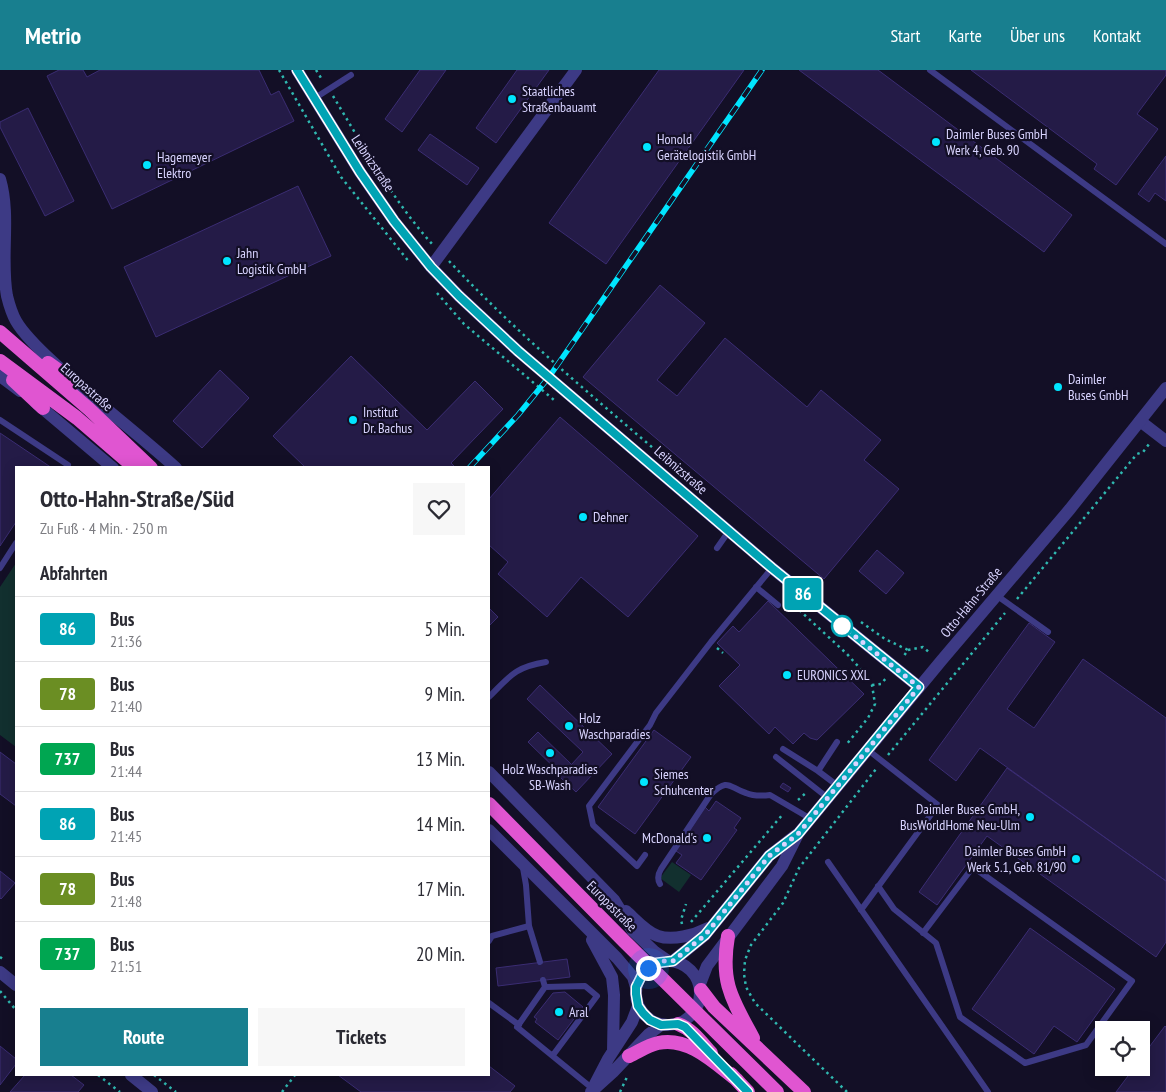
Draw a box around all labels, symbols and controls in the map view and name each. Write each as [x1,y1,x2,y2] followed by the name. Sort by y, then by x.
[25,20,81,51] text: Metrio
[890,24,921,47] text: Start
[949,24,982,47] text: Karte
[1010,24,1065,47] text: Über uns
[1093,24,1141,47] text: Kontakt
[522,82,597,116] place label: Staatliches Straßenbauamt
[506,93,518,105] marker: Staatliches Straßenbauamt
[946,125,1047,159] place label: Daimler Buses GmbH Werk 4, Geb. 90
[657,130,756,164] place label: Honold Gerätelogistik GmbH
[347,131,399,195] street label: Leibnizstraße
[930,136,942,148] marker: Daimler Buses GmbH Werk 4, Geb. 90
[641,141,653,153] marker: Honold Gerätelogistik GmbH
[157,148,212,182] place label: Hagemeyer Elektro
[141,159,153,171] marker: Hagemeyer Elektro
[236,244,307,278] place label: Jahn Logistik GmbH
[221,255,233,267] marker: Jahn Logistik GmbH
[57,359,117,415] street label: Europastraße
[1068,370,1128,404] place label: Daimler Buses GmbH
[1052,381,1064,393] marker: Daimler Buses GmbH
[363,403,412,437] place label: Institut Dr. Bachus
[347,414,359,426] marker: Institut Dr. Bachus
[651,442,712,498] street label: Leibnizstraße
[40,483,234,514] text: Otto-Hahn-Straße/Süd
[413,483,465,535] button: heart
[593,508,628,526] place label: Dehner
[577,511,589,523] marker: Dehner
[40,518,167,538] text: Zu Fuß · 4 Min. · 250 m
[40,561,107,585] text: Abfahrten
[936,563,1006,641] street label: Otto-Hahn-Straße
[780,578,826,610] line badge: 86
[794,582,812,605] text: 86
[110,607,134,631] text: Bus
[831,615,853,637] unlabelled marker
[59,617,76,640] text: 86
[424,617,465,641] text: 5 Min.
[110,631,142,651] text: 21:36
[797,666,870,684] place label: EURONICS XXL
[781,669,793,681] marker: EURONICS XXL
[110,672,134,696] text: Bus
[59,682,76,705] text: 78
[424,682,465,706] text: 9 Min.
[110,696,142,716] text: 21:40
[579,709,650,743] place label: Holz Waschparadies
[563,720,575,732] marker: Holz Waschparadies
[110,737,134,761] text: Bus
[55,747,80,770] text: 737
[416,747,465,771] text: 13 Min.
[544,747,556,759] marker: Holz Waschparadies SB-Wash
[502,760,598,794] place label: Holz Waschparadies SB-Wash
[110,761,142,781] text: 21:44
[654,765,714,799] place label: Siemes Schuhcenter
[638,776,650,788] marker: Siemes Schuhcenter
[900,800,1020,834] place label: Daimler Buses GmbH, BusWorldHome Neu-Ulm
[110,802,134,826] text: Bus
[1024,811,1036,823] marker: Daimler Buses GmbH, BusWorldHome Neu-Ulm
[59,812,76,835] text: 86
[416,812,465,836] text: 14 Min.
[110,826,142,846] text: 21:45
[642,829,697,847] place label: McDonald's
[701,832,713,844] marker: McDonald's
[965,842,1066,876] place label: Daimler Buses GmbH Werk 5.1, Geb. 81/90
[1070,853,1082,865] marker: Daimler Buses GmbH Werk 5.1, Geb. 81/90
[110,867,134,891] text: Bus
[59,877,76,900] text: 78
[417,877,465,901] text: 17 Min.
[583,877,641,935] street label: Europastraße
[110,891,142,911] text: 21:48
[110,932,134,956] text: Bus
[55,942,80,965] text: 737
[416,942,465,966] text: 20 Min.
[110,956,142,976] text: 21:51
[636,956,661,981] your location
[569,1003,589,1021] place label: Aral
[553,1006,565,1018] marker: Aral
[40,1008,248,1066] button: Route
[258,1008,465,1066] button: Tickets
[1095,1021,1150,1076] map controls
[1095,1021,1150,1076] button: locate

